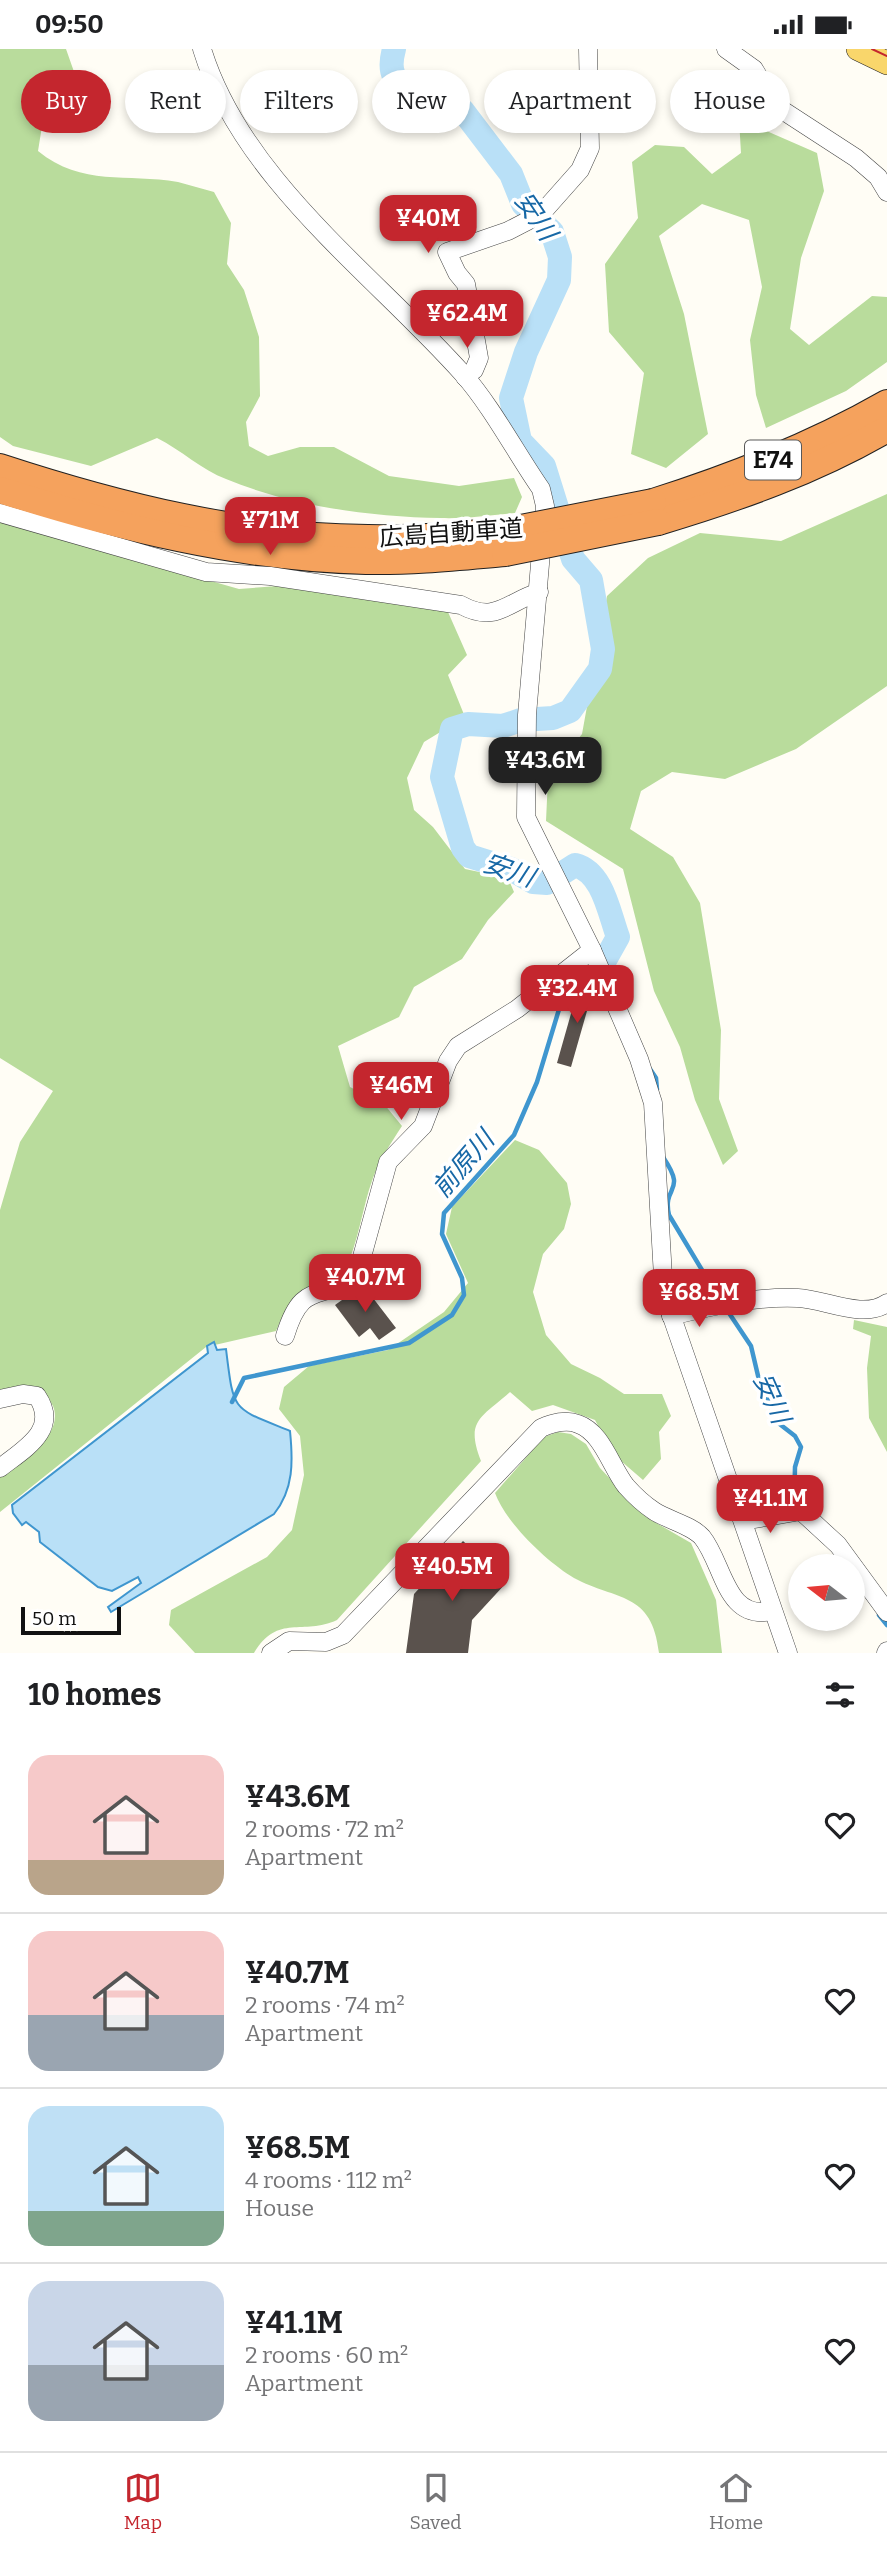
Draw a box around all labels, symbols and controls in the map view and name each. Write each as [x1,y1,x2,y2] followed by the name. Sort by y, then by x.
[35,9,104,40] text: 09:50
[21,70,111,133] chip: Buy
[125,70,226,133] chip: Rent
[240,70,358,133] chip: Filters
[372,70,470,133] chip: New
[484,70,656,133] chip: Apartment
[670,70,790,133] chip: House
[508,186,565,249] water label: 安川
[387,195,469,255] pin: ¥40M
[396,204,460,232] text: ¥40M
[410,291,524,350] pin: ¥62.4M
[426,299,508,327] text: ¥62.4M
[745,441,801,479] road number: E74
[229,497,311,557] pin: ¥71M
[241,506,299,534] text: ¥71M
[378,514,524,552] street label: 広島自動車道
[488,737,602,797] pin: ¥43.6M
[505,746,585,774] text: ¥43.6M
[479,847,541,895] water label: 安川
[520,965,634,1025] pin: ¥32.4M
[537,974,617,1002] text: ¥32.4M
[360,1063,442,1122] pin: ¥46M
[369,1071,433,1099] text: ¥46M
[426,1122,503,1204] water label: 前原川
[308,1255,422,1314] pin: ¥40.7M
[325,1263,405,1291] text: ¥40.7M
[642,1269,756,1329] pin: ¥68.5M
[659,1278,739,1306] text: ¥68.5M
[747,1368,797,1431] water label: 安川
[713,1475,827,1535] pin: ¥41.1M
[733,1484,808,1512] text: ¥41.1M
[395,1543,509,1603] pin: ¥40.5M
[411,1552,493,1580] text: ¥40.5M
[788,1554,864,1631] north arrow
[788,1554,865,1631] map controls
[21,1604,121,1636] scale bar
[32,1607,76,1630] text: 50 m
[821,1676,859,1714] icon: filters
[28,1677,162,1713] text: 10 homes
[245,1779,351,1815] text: ¥43.6M
[84,1783,168,1867] icon: home
[821,1806,859,1844] icon: heart
[245,1815,404,1843] text: 2 rooms · 72 m²
[245,1843,363,1871] text: Apartment
[245,1955,349,1991] text: ¥40.7M
[84,1959,168,2043] icon: home
[821,1982,859,2020] icon: heart
[245,1991,405,2019] text: 2 rooms · 74 m²
[245,2019,363,2047] text: Apartment
[245,2130,350,2166] text: ¥68.5M
[84,2134,168,2218] icon: home
[821,2157,859,2195] icon: heart
[245,2166,412,2194] text: 4 rooms · 112 m²
[245,2194,314,2222] text: House
[245,2305,343,2341] text: ¥41.1M
[84,2309,168,2393] icon: home
[821,2332,859,2370] icon: heart
[245,2341,408,2369] text: 2 rooms · 60 m²
[245,2369,363,2397] text: Apartment
[124,2469,162,2534] tab: Map
[409,2469,462,2534] tab: Saved
[709,2469,763,2534] tab: Home

